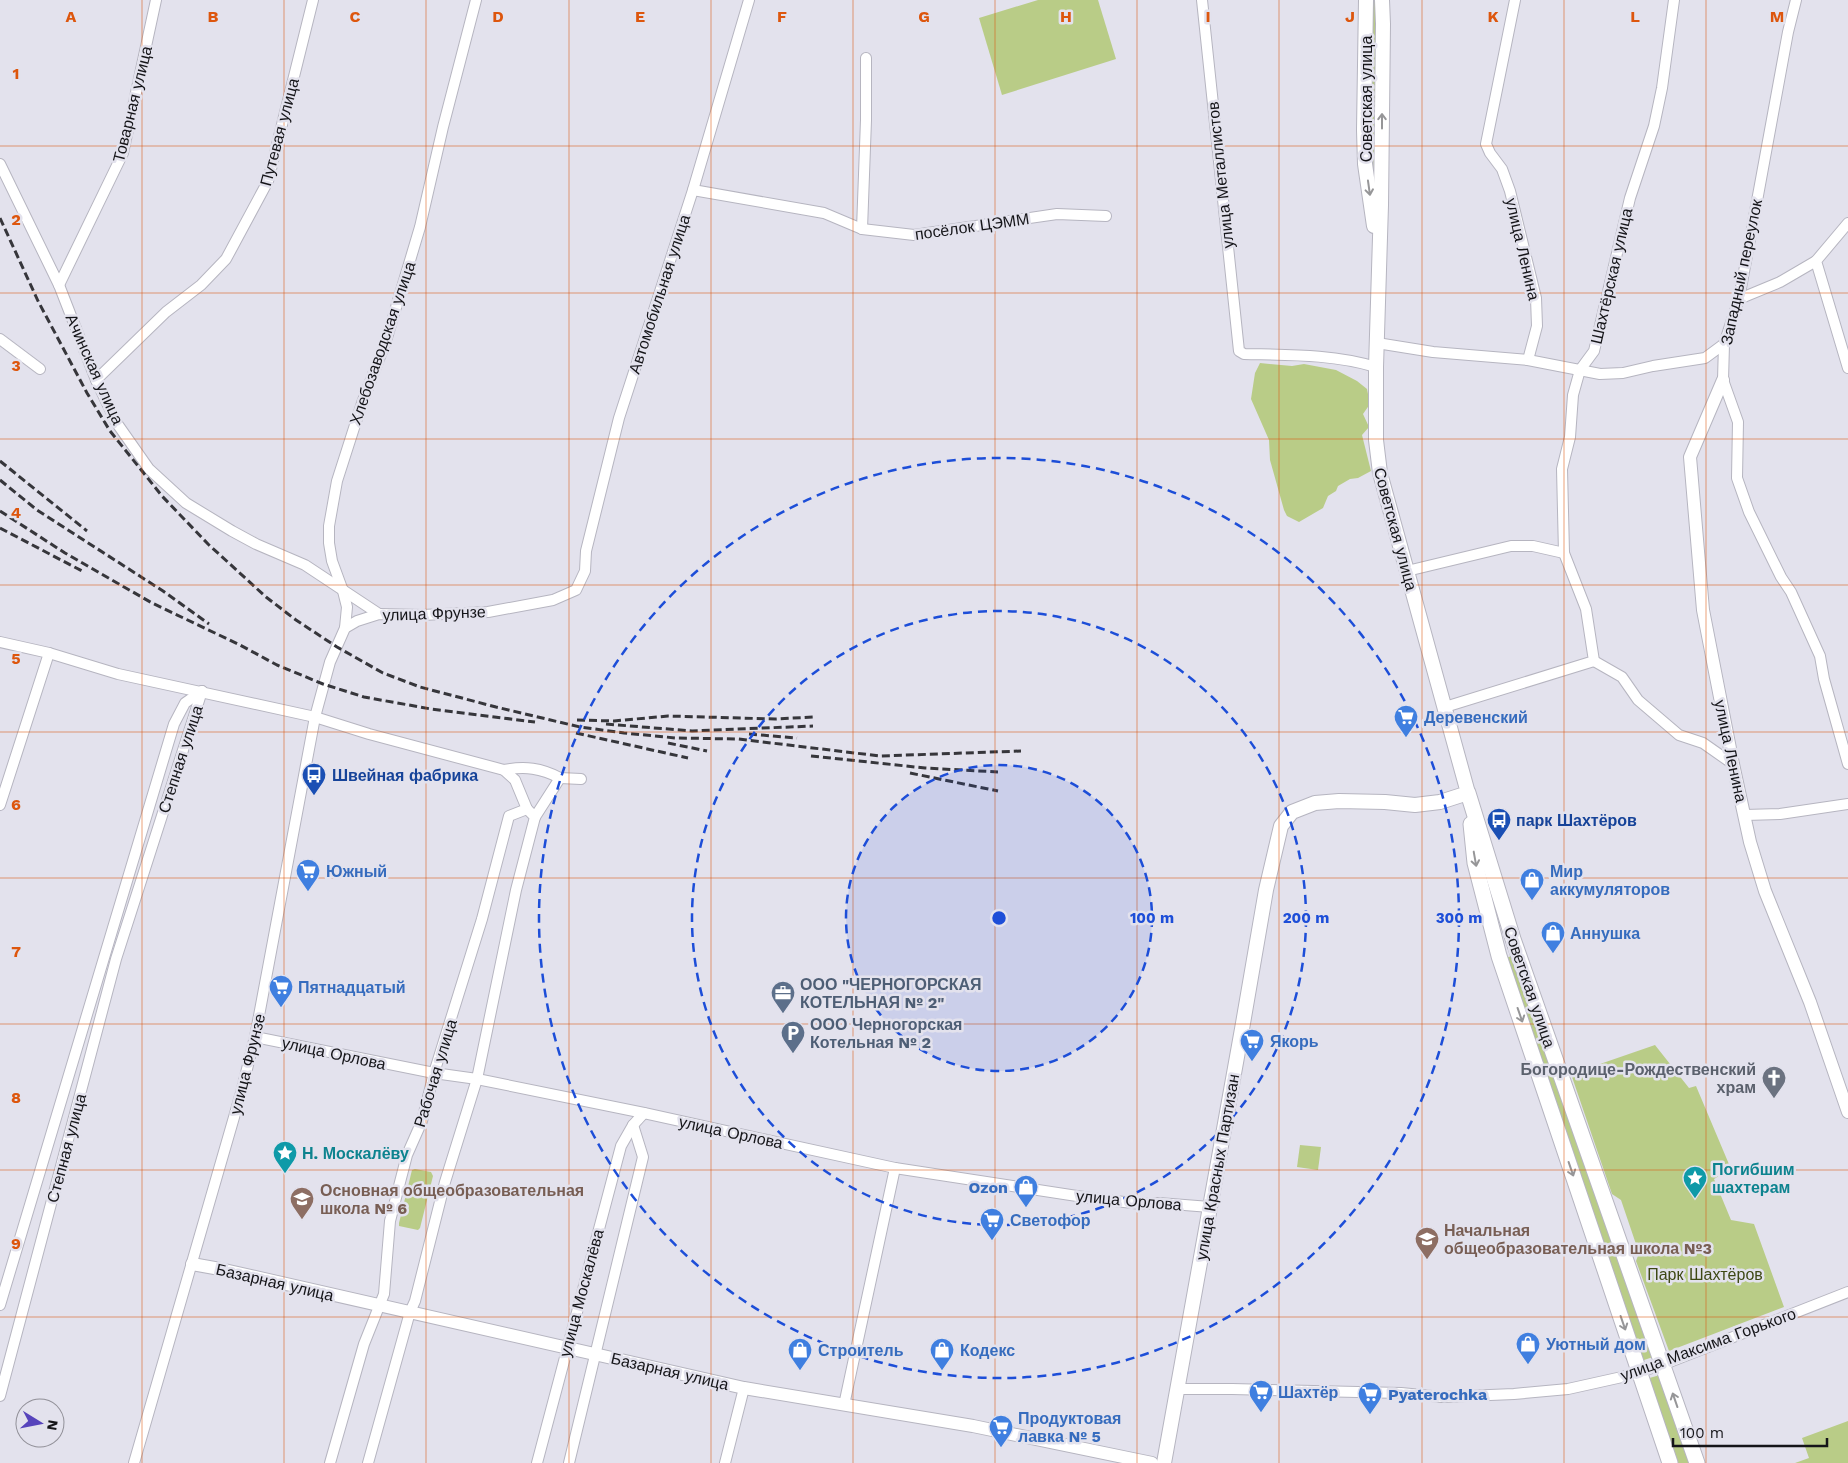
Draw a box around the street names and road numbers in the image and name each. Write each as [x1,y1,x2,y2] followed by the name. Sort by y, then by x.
[1357,36,1376,162] street label: Советская улица
[109,44,156,164] street label: Товарная улица
[256,76,303,188] street label: Путевая улица
[1203,101,1238,249] street label: улица Металлистов
[1502,196,1544,302] street label: улица Ленина
[1717,197,1766,347] street label: Западный переулок
[1587,206,1636,346] street label: Шахтёрская улица
[914,209,1030,244] street label: посёлок ЦЭММ
[625,212,694,376] street label: Автомобильная улица
[346,259,419,427] street label: Хлебозаводская улица
[62,311,127,428] street label: Ачинская улица
[1370,466,1421,593] street label: Советская улица
[382,602,486,625] street label: улица Фрунзе
[1710,698,1751,804] street label: улица Ленина
[154,703,207,815] street label: Степная улица
[1500,924,1559,1050] street label: Советская улица
[226,1012,269,1116] street label: улица Фрунзе
[410,1017,461,1130] street label: Рабочая улица
[280,1033,388,1074] street label: улица Орлова
[1192,1073,1243,1262] street label: улица Красных Партизан
[43,1091,90,1205] street label: Степная улица
[677,1112,785,1153] street label: улица Орлова
[1075,1186,1183,1215] street label: улица Орлова
[555,1227,608,1359] street label: улица Москалёва
[214,1260,336,1305] street label: Базарная улица
[1618,1304,1799,1385] street label: улица Максима Горького
[609,1349,731,1394] street label: Базарная улица

